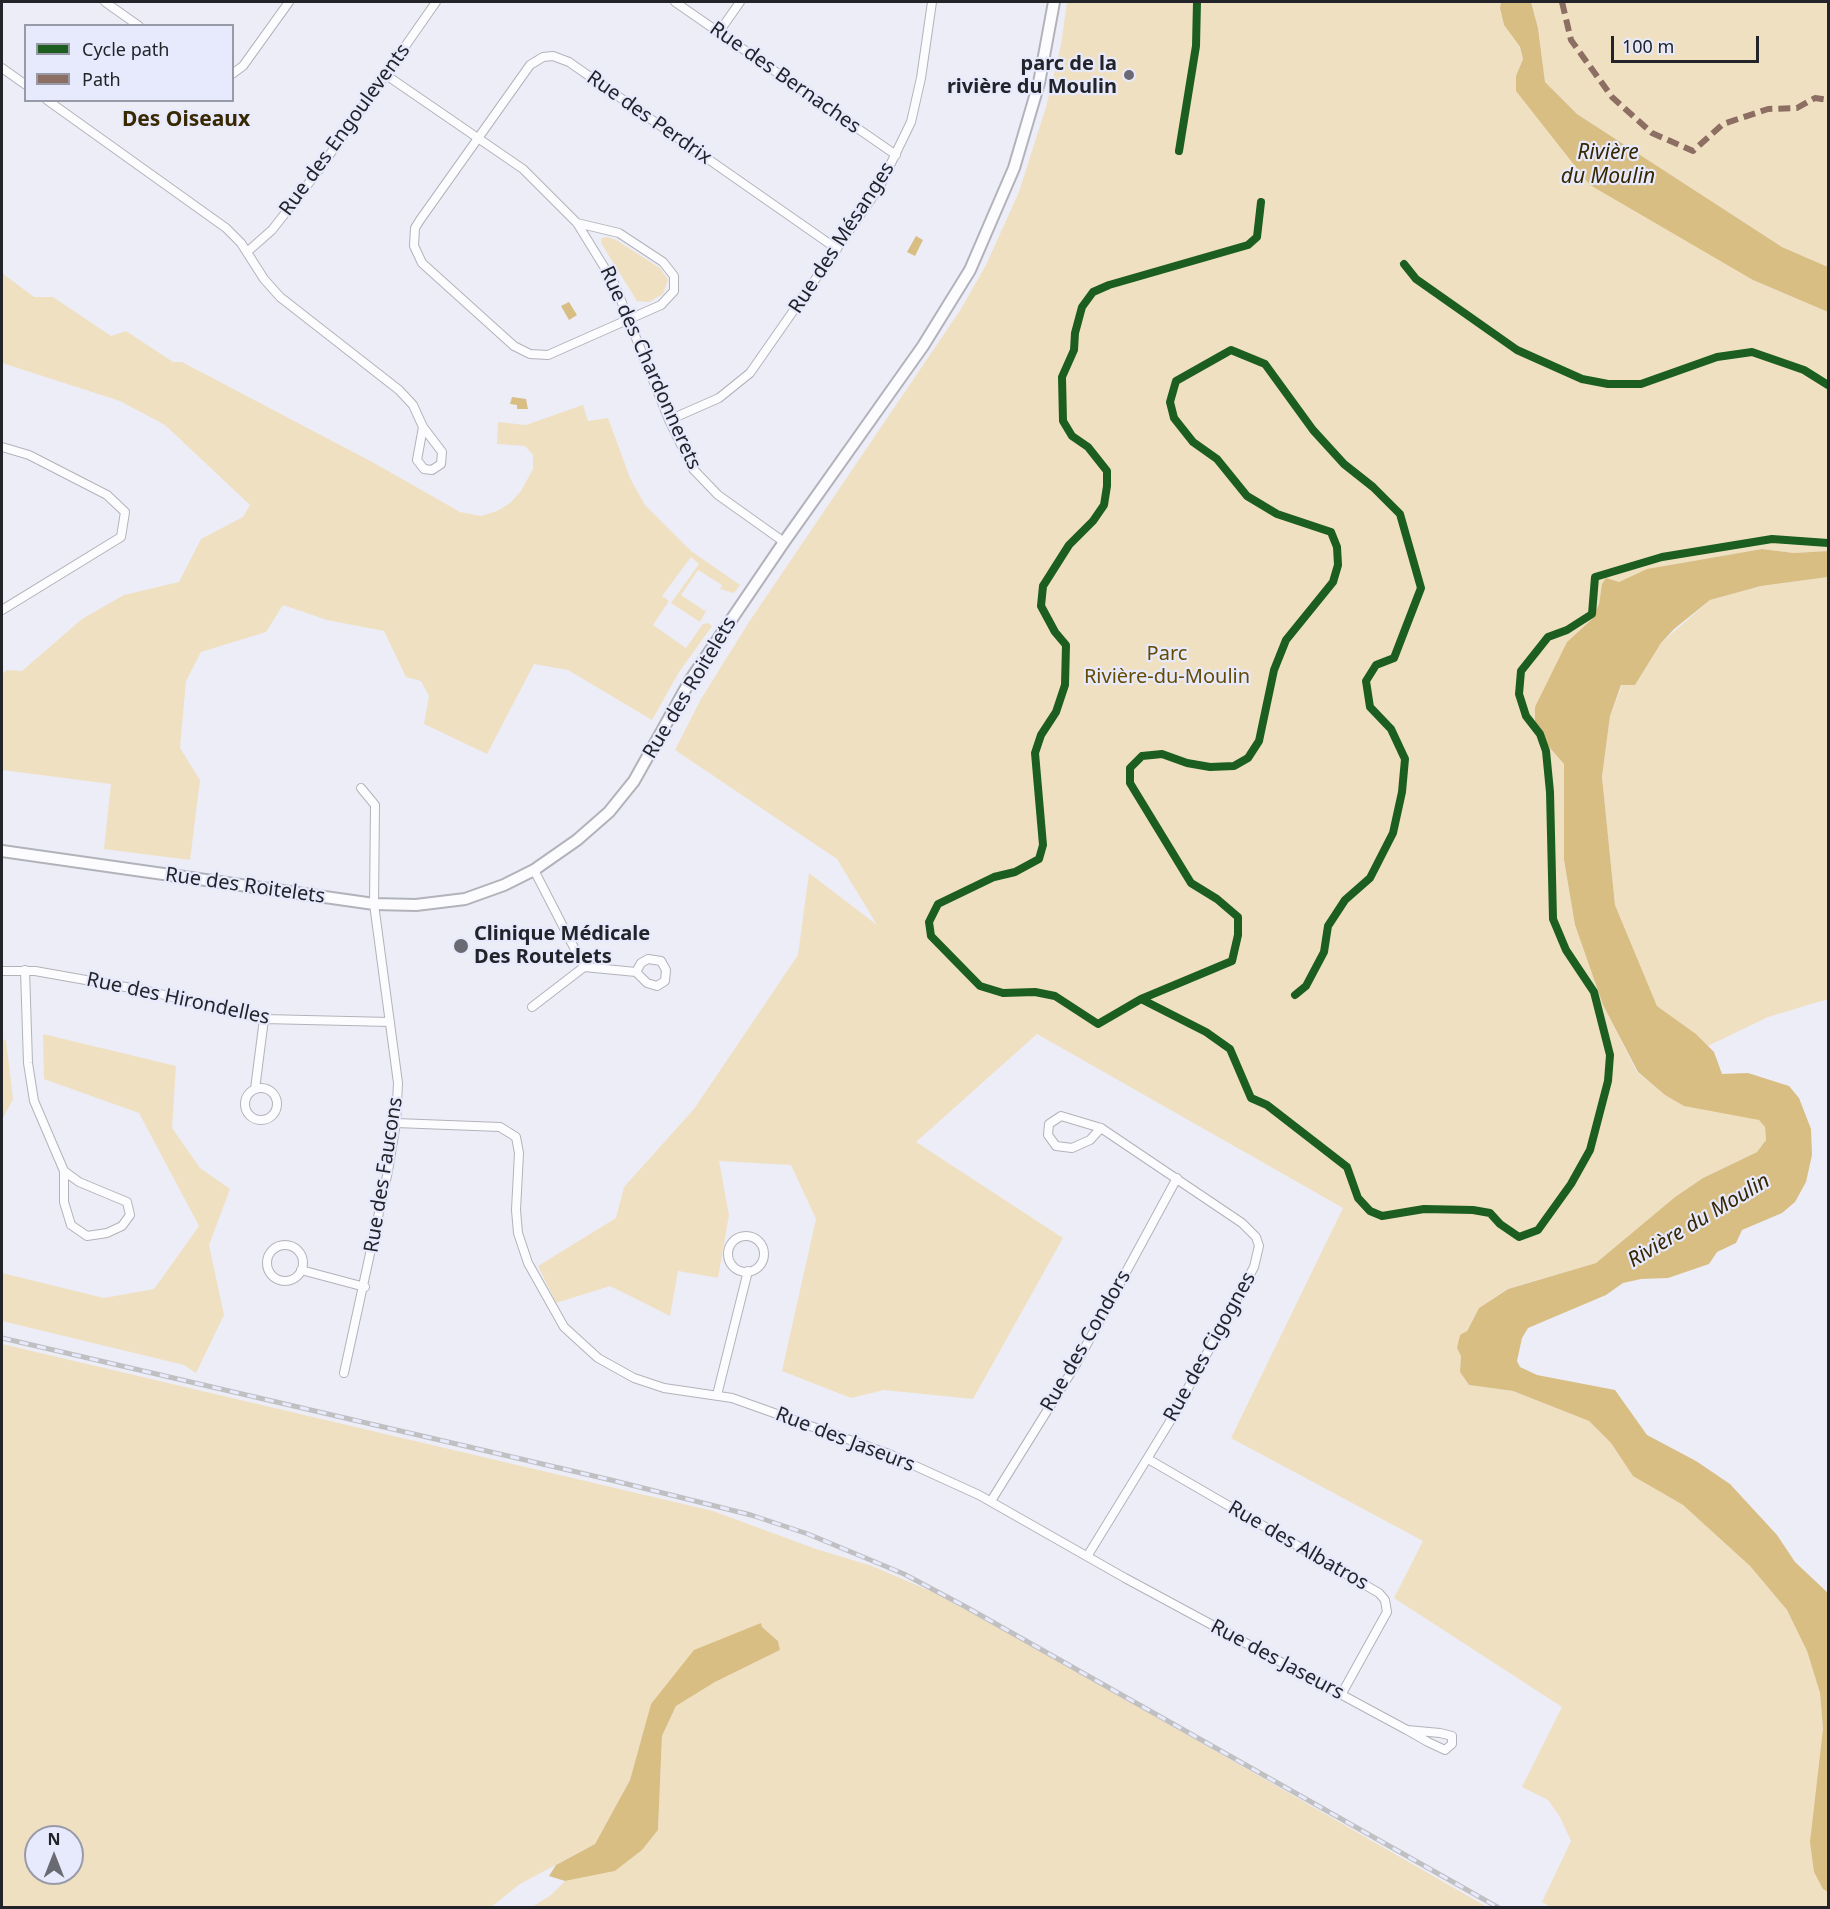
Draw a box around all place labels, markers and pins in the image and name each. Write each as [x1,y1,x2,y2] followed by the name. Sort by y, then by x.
[947,52,1117,99] place label: parc de la rivière du Moulin
[1122,68,1136,82] marker: parc de la rivière du Moulin
[474,922,650,969] place label: Clinique Médicale Des Routelets
[452,937,470,955] marker: Clinique Médicale Des Routelets

